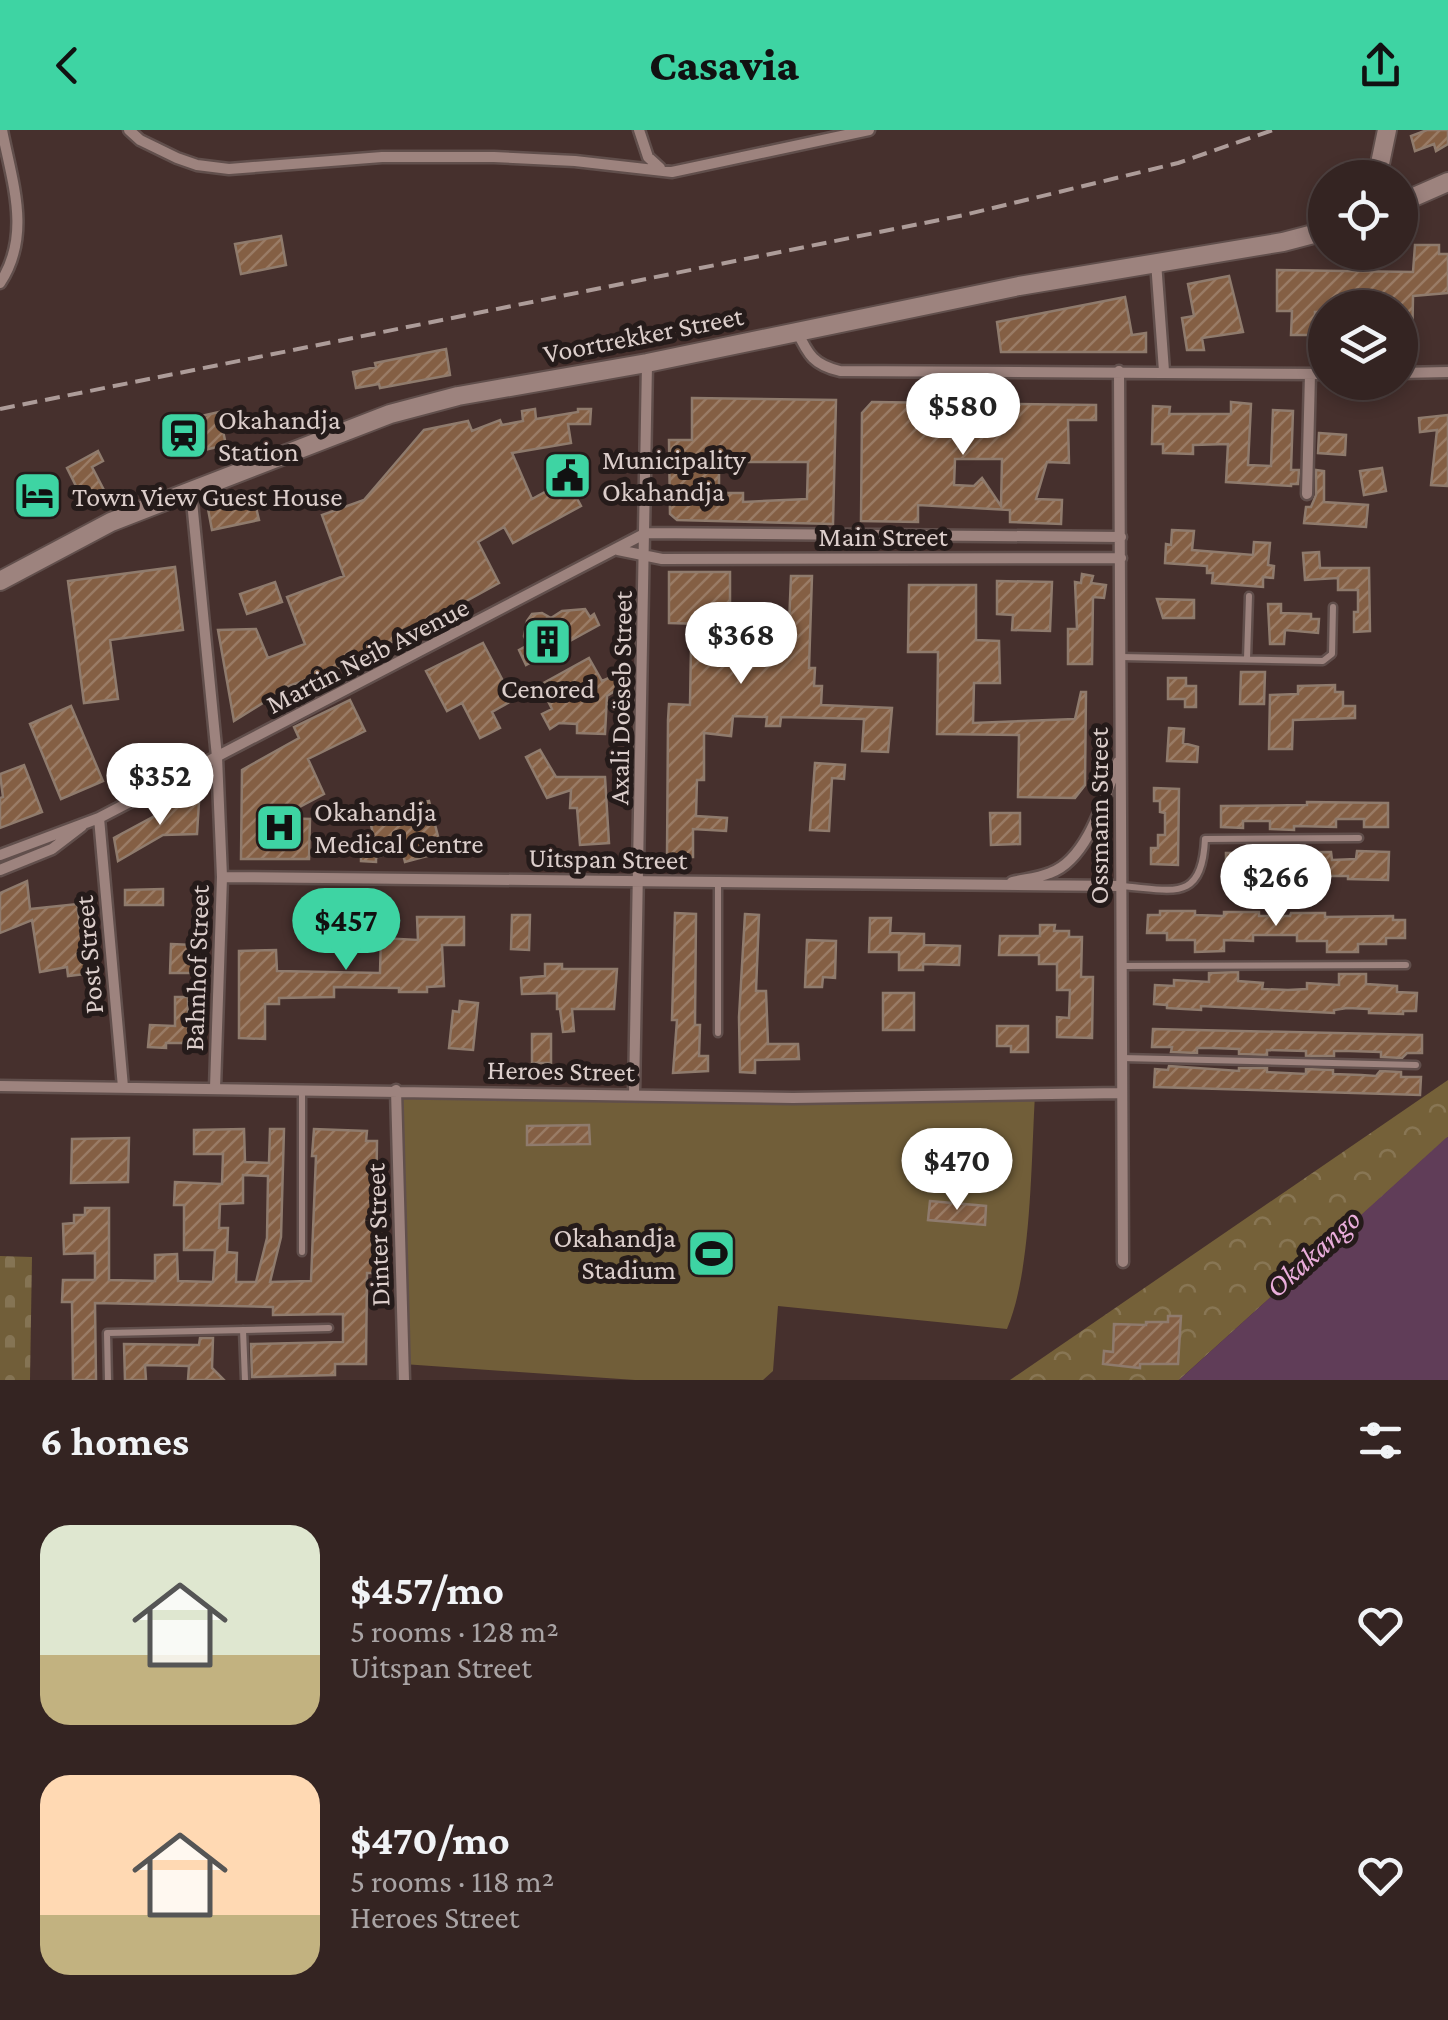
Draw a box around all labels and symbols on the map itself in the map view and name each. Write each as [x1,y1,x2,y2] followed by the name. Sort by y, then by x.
[540,300,746,369] street label: Voortrekker Street
[904,373,1022,458] pin: $580
[218,404,341,467] place label: Okahandja Station
[157,409,209,461] station icon: Okahandja Station
[602,444,747,507] place label: Municipality Okahandja
[541,449,593,501] public building icon: Municipality Okahandja
[11,470,63,522] hotel icon: Town View Guest House
[72,481,343,512] place label: Town View Guest House
[818,521,948,552] street label: Main Street
[603,590,638,805] street label: Axali Doëseb Street
[261,591,474,720] street label: Martin Neib Avenue
[682,602,800,687] pin: $368
[522,615,574,667] building icon: Cenored
[501,673,595,704] place label: Cenored
[1083,727,1114,905] street label: Ossmann Street
[101,743,219,828] pin: $352
[314,796,483,859] place label: Okahandja Medical Centre
[253,801,305,853] hospital icon: Okahandja Medical Centre
[528,842,688,875] street label: Uitspan Street
[1217,844,1335,929] pin: $266
[178,884,215,1052] street label: Bahnhof Street
[287,888,405,973] pin: $457
[68,894,109,1015] street label: Post Street
[487,1054,636,1087] street label: Heroes Street
[898,1128,1016,1213] pin: $470
[359,1162,395,1307] street label: Dinter Street
[1259,1202,1367,1304] water label: Okakango
[553,1222,676,1285] place label: Okahandja Stadium
[685,1227,737,1279] sports icon: Okahandja Stadium

